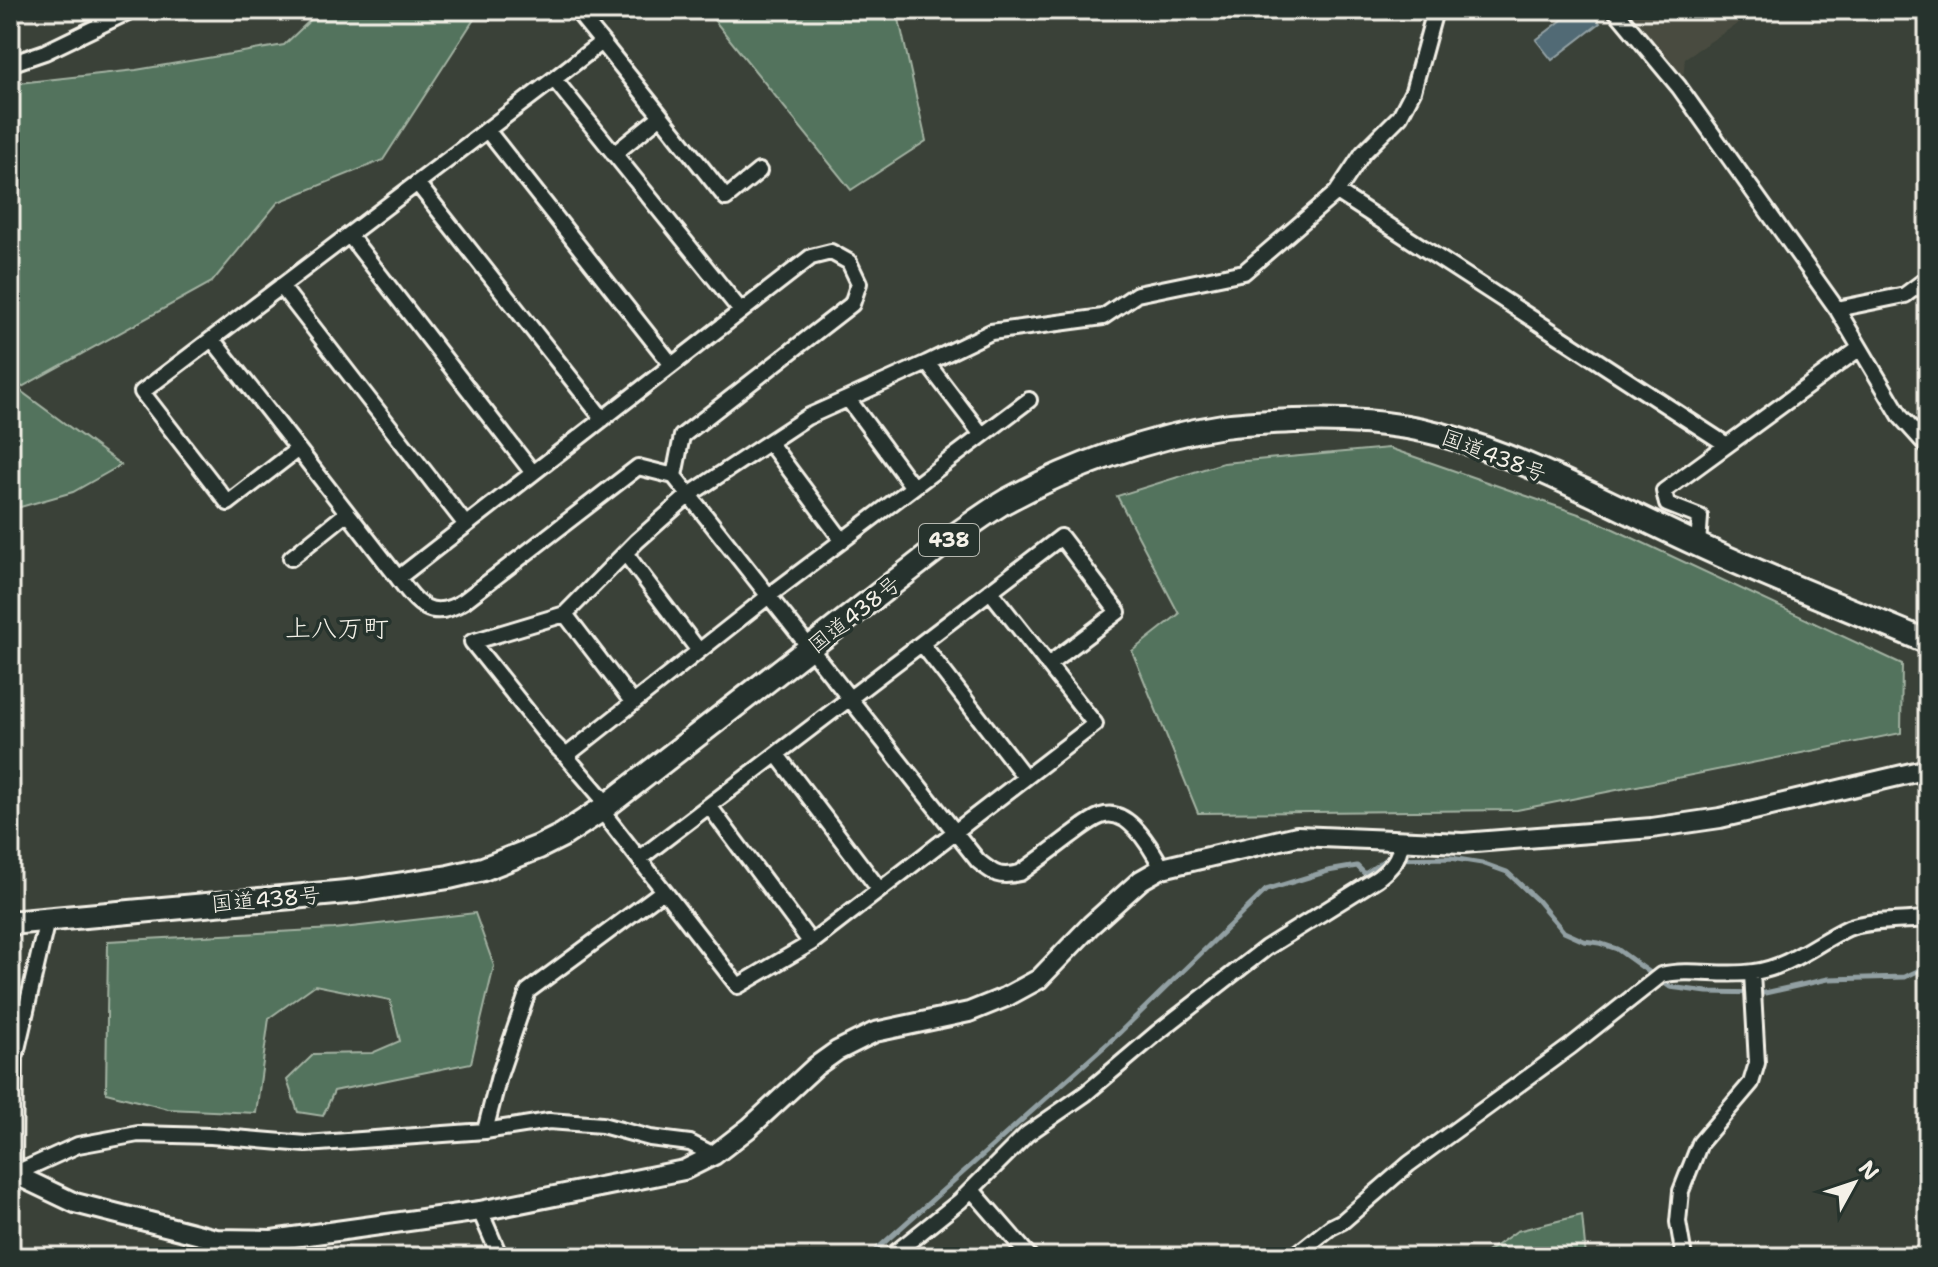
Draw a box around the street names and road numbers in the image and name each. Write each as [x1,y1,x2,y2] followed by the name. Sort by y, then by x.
[1437,422,1550,489] street label: 国道438号
[919,524,979,556] road number: 438
[802,569,907,660] street label: 国道438号
[210,880,322,919] street label: 国道438号

